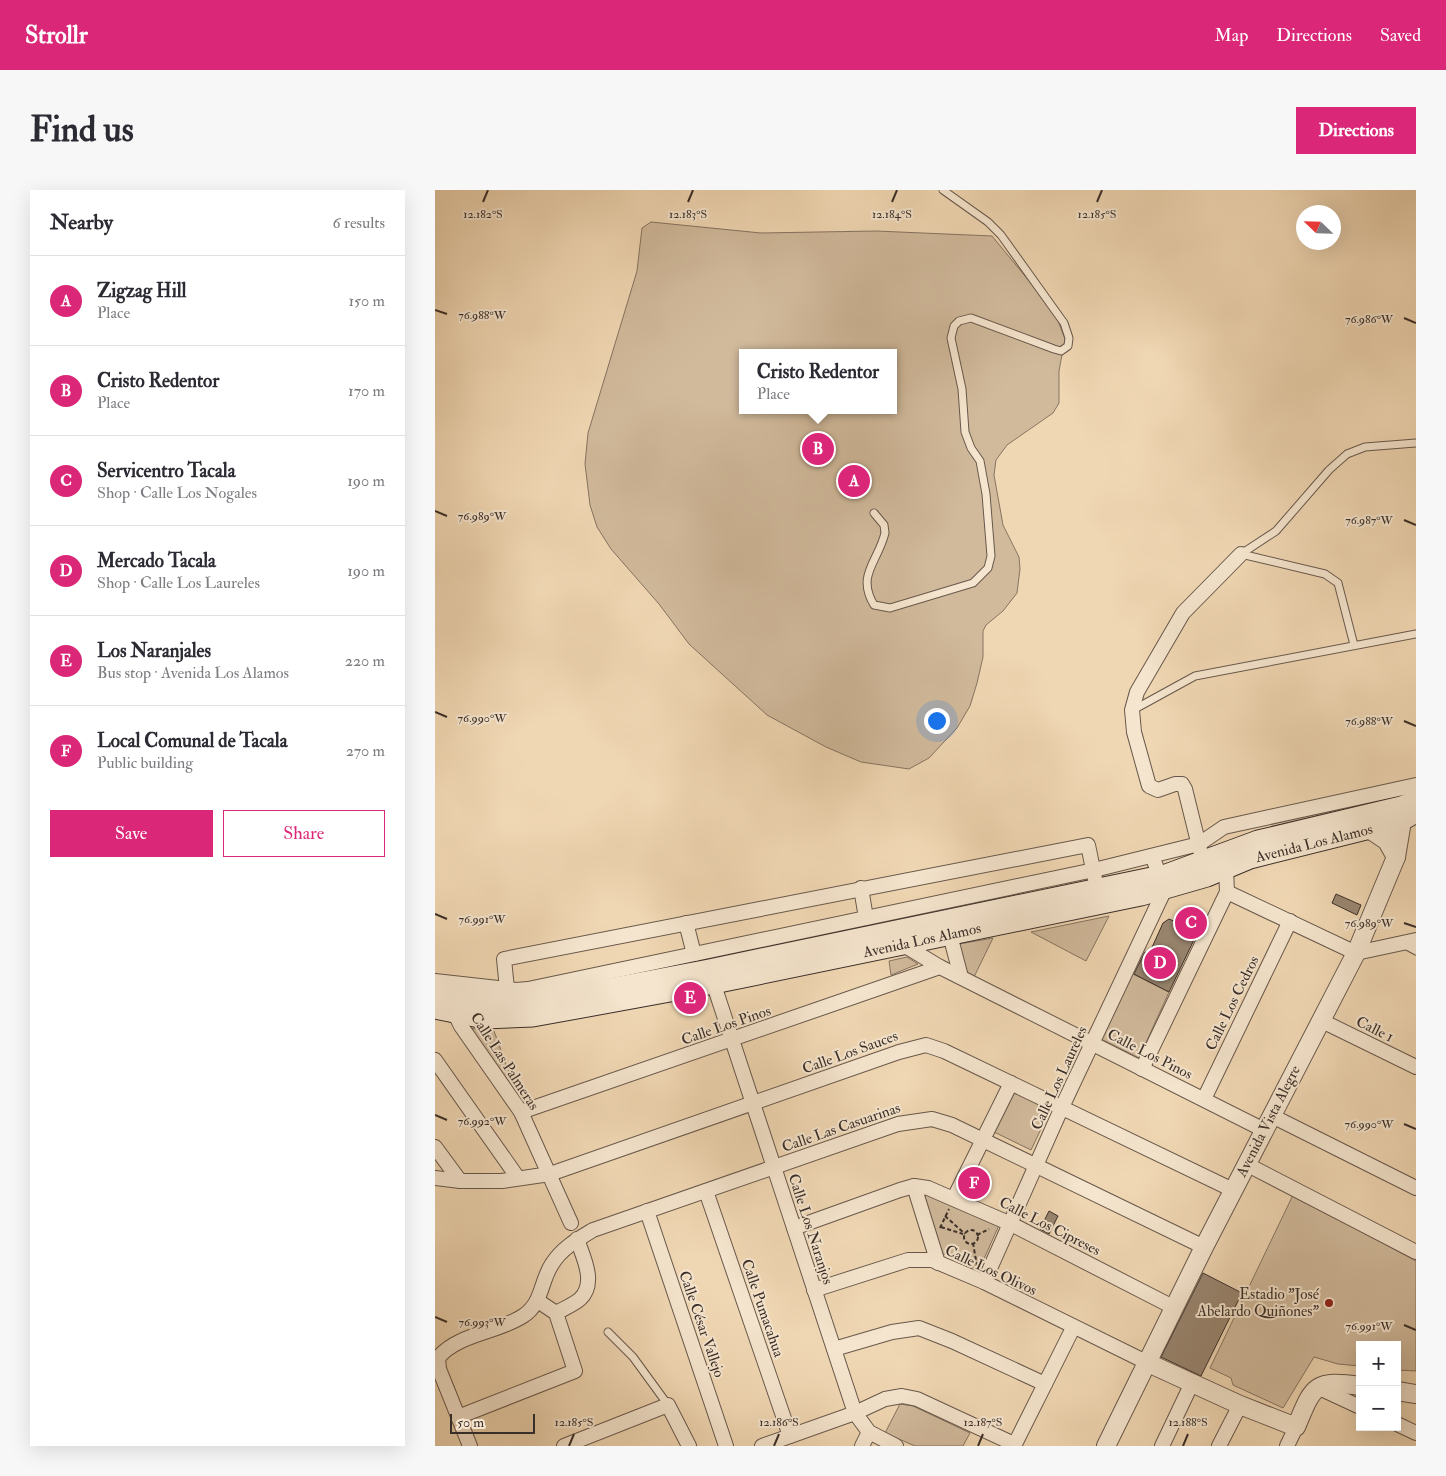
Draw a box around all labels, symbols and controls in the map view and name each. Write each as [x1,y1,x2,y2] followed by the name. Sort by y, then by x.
[25,20,88,51] text: Strollr
[1215,24,1248,47] text: Map
[1276,24,1352,47] text: Directions
[1380,24,1421,47] text: Saved
[1296,107,1416,154] button: Directions
[30,108,134,152] text: Find us
[1296,205,1341,250] north arrow
[463,207,503,222] text: 12.182°S
[669,207,707,222] text: 12.183°S
[872,207,912,222] text: 12.184°S
[1078,207,1116,222] text: 12.185°S
[50,209,113,236] text: Nearby
[333,213,385,233] text: 6 results
[97,279,186,303] text: Zigzag Hill
[61,291,71,311] text: A
[348,291,385,311] text: 150 m
[97,303,130,323] text: Place
[458,308,507,323] text: 76.988°W
[1345,312,1394,327] text: 76.986°W
[739,349,897,414] popup
[757,360,879,384] text: Cristo Redentor
[97,369,219,393] text: Cristo Redentor
[61,381,71,401] text: B
[348,381,385,401] text: 170 m
[757,384,790,404] text: Place
[97,393,130,413] text: Place
[802,430,834,468] pin: B
[97,459,236,483] text: Servicentro Tacala
[838,462,870,500] pin: A
[60,471,72,491] text: C
[347,471,385,491] text: 190 m
[97,483,257,503] text: Shop · Calle Los Nogales
[458,509,507,524] text: 76.989°W
[1345,513,1394,528] text: 76.987°W
[97,549,216,573] text: Mercado Tacala
[59,561,73,581] text: D
[347,561,385,581] text: 190 m
[97,573,260,593] text: Shop · Calle Los Laureles
[97,639,211,663] text: Los Naranjales
[60,651,72,671] text: E
[345,651,385,671] text: 220 m
[97,663,289,683] text: Bus stop · Avenida Los Alamos
[924,708,950,734] your location
[458,711,507,726] text: 76.990°W
[1345,714,1394,729] text: 76.988°W
[97,729,288,753] text: Local Comunal de Tacala
[61,741,71,761] text: F
[346,741,385,761] text: 270 m
[97,753,193,773] text: Public building
[50,810,213,857] button: Save
[223,810,385,857] button: Share
[1253,820,1375,867] street label: Avenida Los Alamos
[1175,904,1207,942] pin: C
[459,912,506,927] text: 76.991°W
[1345,916,1394,931] text: 76.989°W
[860,919,983,962] street label: Avenida Los Alamos
[1144,944,1176,982] pin: D
[1201,953,1264,1054] street label: Calle Los Cedros
[674,979,706,1017] pin: E
[679,1001,773,1050] street label: Calle Los Pinos
[466,1009,543,1114] street label: Calle Las Palmeras
[1353,1012,1397,1047] street label: Calle 1
[1027,1023,1092,1133] street label: Calle Los Laureles
[1104,1025,1196,1084] street label: Calle Los Pinos
[800,1026,901,1079] street label: Calle Los Sauces
[1232,1062,1305,1181] street label: Avenida Vista Alegre
[779,1098,903,1157] street label: Calle Las Casuarinas
[458,1114,507,1129] text: 76.992°W
[1345,1117,1394,1132] text: 76.990°W
[958,1164,990,1202] pin: F
[784,1171,837,1287] street label: Calle Los Naranjos
[995,1193,1104,1261] street label: Calle Los Cipreses
[942,1241,1040,1300] street label: Calle Los Olivos
[737,1257,788,1360] street label: Calle Pumacahua
[674,1268,729,1380] street label: Calle César Vallejo
[1196,1285,1320,1321] place label: Estadio "José Abelardo Quiñones"
[1323,1297,1335,1309] marker: Estadio "José Abelardo Quiñones"
[458,1315,506,1330] text: 76.993°W
[1346,1319,1393,1334] text: 76.991°W
[1356,1341,1401,1431] map controls
[1356,1341,1401,1386] button: +
[1356,1386,1401,1431] button: −
[450,1411,535,1434] scale bar
[457,1414,484,1431] text: 50 m
[555,1415,593,1430] text: 12.185°S
[759,1415,799,1430] text: 12.186°S
[963,1415,1003,1430] text: 12.187°S
[1168,1415,1208,1430] text: 12.188°S

